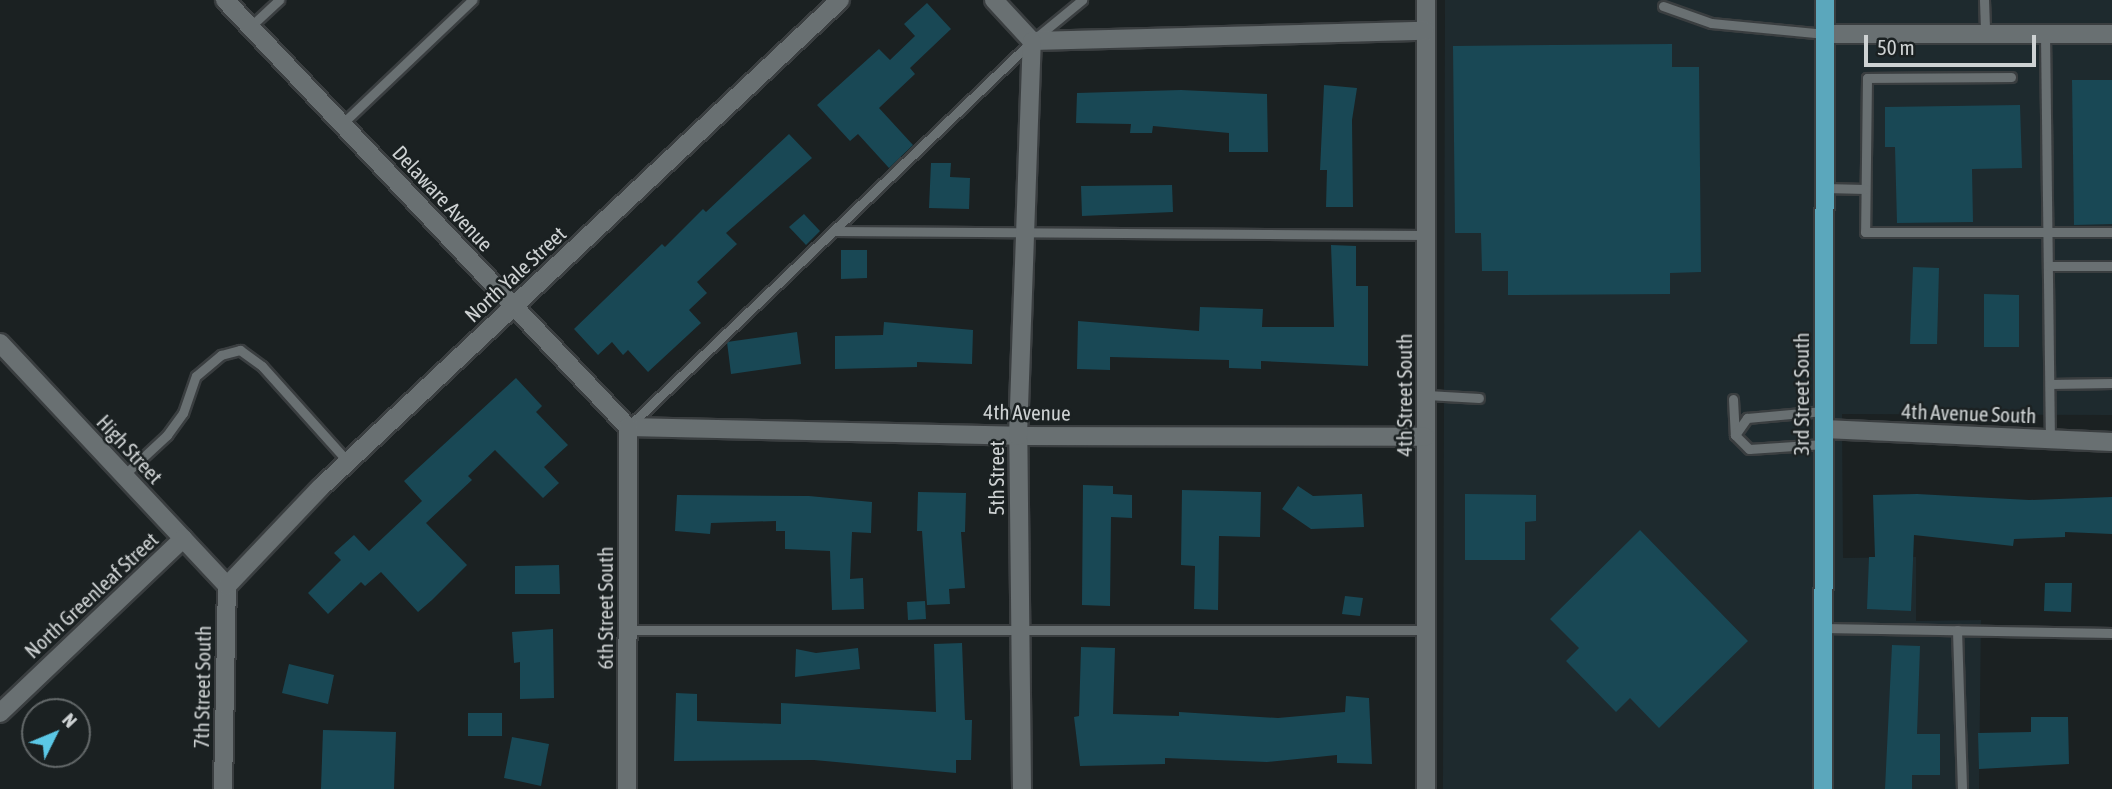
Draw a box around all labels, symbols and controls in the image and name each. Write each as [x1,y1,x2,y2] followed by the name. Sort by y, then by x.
[1867,21,2038,65] scale bar
[1877,35,1915,59] text: 50 m
[388,140,498,256] street label: Delaware Avenue
[459,221,571,327] street label: North Yale Street
[1788,333,1814,455] street label: 3rd Street South
[1391,334,1417,456] street label: 4th Street South
[1901,398,2037,428] street label: 4th Avenue South
[983,399,1071,425] street label: 4th Avenue
[92,409,168,489] street label: High Street
[983,440,1009,516] street label: 5th Street
[19,527,163,663] street label: North Greenleaf Street
[592,547,618,669] street label: 6th Street South
[188,625,216,749] street label: 7th Street South
[21,698,91,768] north arrow
[58,708,82,732] text: N

